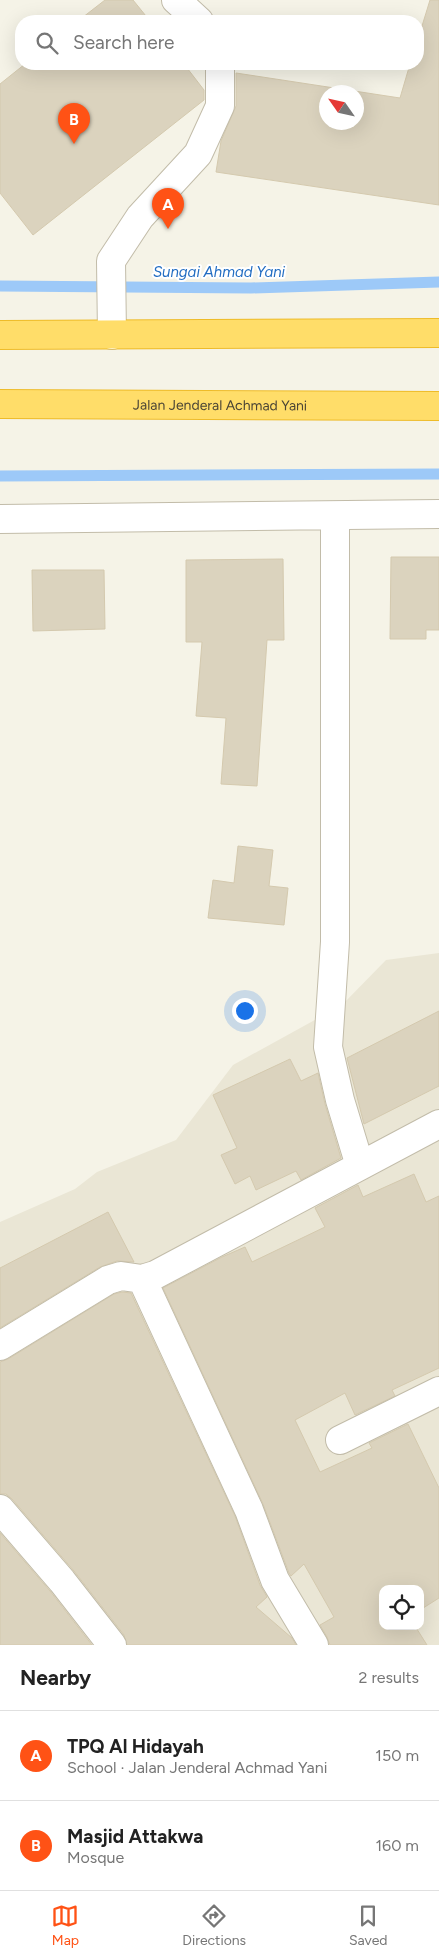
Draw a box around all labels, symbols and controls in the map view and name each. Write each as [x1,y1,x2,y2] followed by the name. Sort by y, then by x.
[15,15,424,70] search box
[33,29,61,57] icon: search
[73,31,175,54] text: Search here
[319,85,364,130] north arrow
[58,103,90,144] pin: B
[152,188,184,229] pin: A
[153,263,286,281] water label: Sungai Ahmad Yani
[133,397,307,414] street label: Jalan Jenderal Achmad Yani
[232,998,258,1024] your location
[379,1585,424,1630] map controls
[379,1585,424,1630] button: locate
[20,1665,91,1690] text: Nearby
[359,1668,419,1687] text: 2 results
[67,1735,204,1758] text: TPQ Al Hidayah
[30,1746,42,1765] text: A
[375,1746,419,1765] text: 150 m
[67,1758,327,1777] text: School · Jalan Jenderal Achmad Yani
[67,1825,203,1848] text: Masjid Attakwa
[31,1836,41,1855] text: B
[376,1836,419,1855] text: 160 m
[67,1848,124,1867] text: Mosque
[51,1902,79,1949] tab: Map
[182,1902,246,1949] tab: Directions
[349,1902,388,1949] tab: Saved

